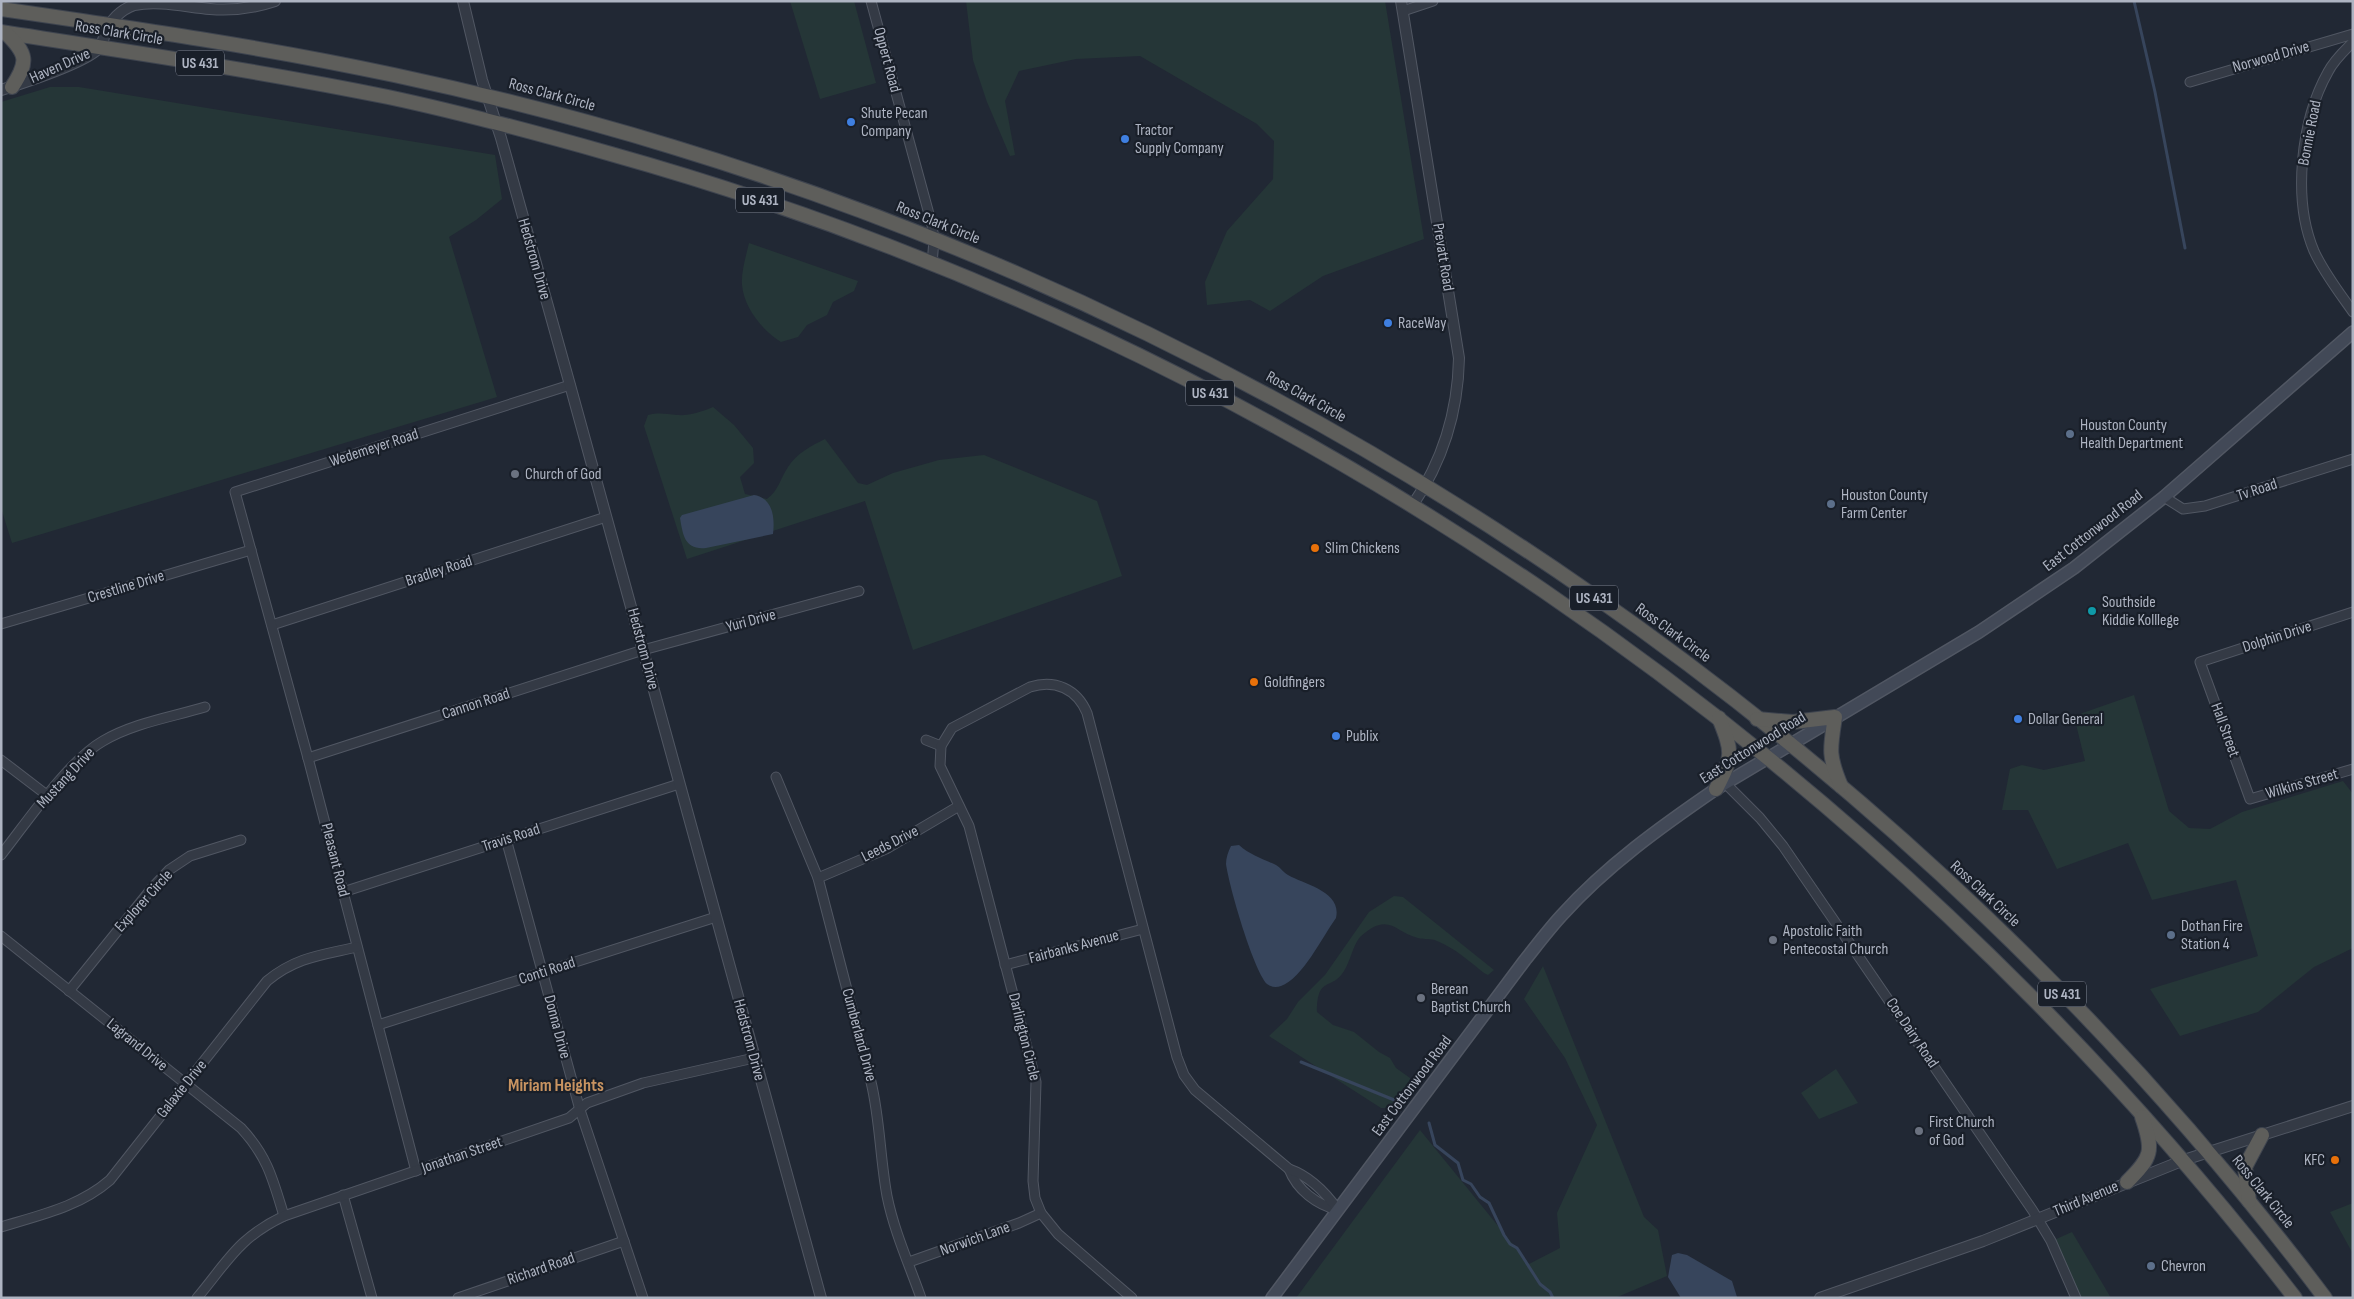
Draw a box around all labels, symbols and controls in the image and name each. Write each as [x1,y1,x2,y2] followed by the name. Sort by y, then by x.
[74,17,164,49] street label: Ross Clark Circle
[869,25,905,95] street label: Oppert Road
[2230,37,2312,77] street label: Norwood Drive
[27,44,93,88] street label: Haven Drive
[176,50,224,76] road number: US 431
[507,74,597,116] street label: Ross Clark Circle
[2294,99,2326,167] street label: Bonnie Road
[861,104,928,141] place label: Shute Pecan Company
[845,116,857,128] marker: Shute Pecan Company
[1135,121,1224,158] place label: Tractor Supply Company
[1119,133,1131,145] marker: Tractor Supply Company
[736,188,784,212] road number: US 431
[893,198,983,248] street label: Ross Clark Circle
[513,216,555,302] street label: Hedstrom Drive
[1428,222,1458,292] street label: Prevatt Road
[1398,314,1446,333] place label: RaceWay
[1382,317,1394,329] marker: RaceWay
[1263,367,1349,427] street label: Ross Clark Circle
[1186,380,1234,406] road number: US 431
[2080,416,2183,453] place label: Houston County Health Department
[327,425,421,471] street label: Wedemeyer Road
[2064,428,2076,440] marker: Houston County Health Department
[525,465,602,484] place label: Church of God
[509,468,521,480] marker: Church of God
[2234,475,2280,505] street label: Tv Road
[1841,486,1928,523] place label: Houston County Farm Center
[2039,486,2147,576] street label: East Cottonwood Road
[1825,498,1837,510] marker: Houston County Farm Center
[1325,539,1400,558] place label: Slim Chickens
[1309,542,1321,554] marker: Slim Chickens
[403,551,475,591] street label: Bradley Road
[85,566,167,608] street label: Crestline Drive
[1570,586,1618,610] road number: US 431
[2102,593,2179,630] place label: Southside Kiddie Kolllege
[1632,599,1714,667] street label: Ross Clark Circle
[724,605,778,637] street label: Yuri Drive
[2086,605,2098,617] marker: Southside Kiddie Kolllege
[623,606,663,692] street label: Hedstrom Drive
[2240,617,2314,657] street label: Dolphin Drive
[1264,673,1325,692] place label: Goldfingers
[1248,676,1260,688] marker: Goldfingers
[440,684,512,724] street label: Cannon Road
[2206,700,2244,760] street label: Hall Street
[1697,708,1809,788] street label: East Cottonwood Road
[2028,710,2103,729] place label: Dollar General
[2012,713,2024,725] marker: Dollar General
[1346,727,1378,746] place label: Publix
[1330,730,1342,742] marker: Publix
[33,744,99,812] street label: Mustang Drive
[2264,765,2340,803] street label: Wilkins Street
[480,820,542,856] street label: Travis Road
[317,821,353,899] street label: Pleasant Road
[858,822,922,866] street label: Leeds Drive
[1946,857,2024,931] street label: Ross Clark Circle
[111,866,177,936] street label: Explorer Circle
[2181,917,2243,954] place label: Dothan Fire Station 4
[1782,922,1888,959] place label: Apostolic Faith Pentecostal Church
[1027,926,1121,968] street label: Fairbanks Avenue
[2165,929,2177,941] marker: Dothan Fire Station 4
[1767,934,1779,946] marker: Apostolic Faith Pentecostal Church
[516,953,578,989] street label: Conti Road
[1431,980,1511,1017] place label: Berean Baptist Church
[2038,982,2086,1006] road number: US 431
[837,986,881,1084] street label: Cumberland Drive
[1004,991,1044,1083] street label: Darlington Circle
[1415,992,1427,1004] marker: Berean Baptist Church
[539,993,575,1061] street label: Donna Drive
[1882,994,1942,1072] street label: Coe Dairy Road
[729,997,769,1083] street label: Hedstrom Drive
[103,1015,171,1075] street label: Lagrand Drive
[1368,1032,1456,1140] street label: East Cottonwood Road
[153,1056,211,1122] street label: Galaxie Drive
[508,1075,604,1096] district label: Miriam Heights
[1929,1113,1995,1150] place label: First Church of God
[1913,1125,1925,1137] marker: First Church of God
[418,1132,505,1178] street label: Jonathan Street
[2304,1151,2325,1170] place label: KFC
[2228,1152,2298,1232] street label: Ross Clark Circle
[2329,1154,2341,1166] marker: KFC
[2051,1177,2121,1221] street label: Third Avenue
[938,1218,1012,1260] street label: Norwich Lane
[505,1249,577,1289] street label: Richard Road
[2161,1257,2206,1276] place label: Chevron
[2145,1260,2157,1272] marker: Chevron

